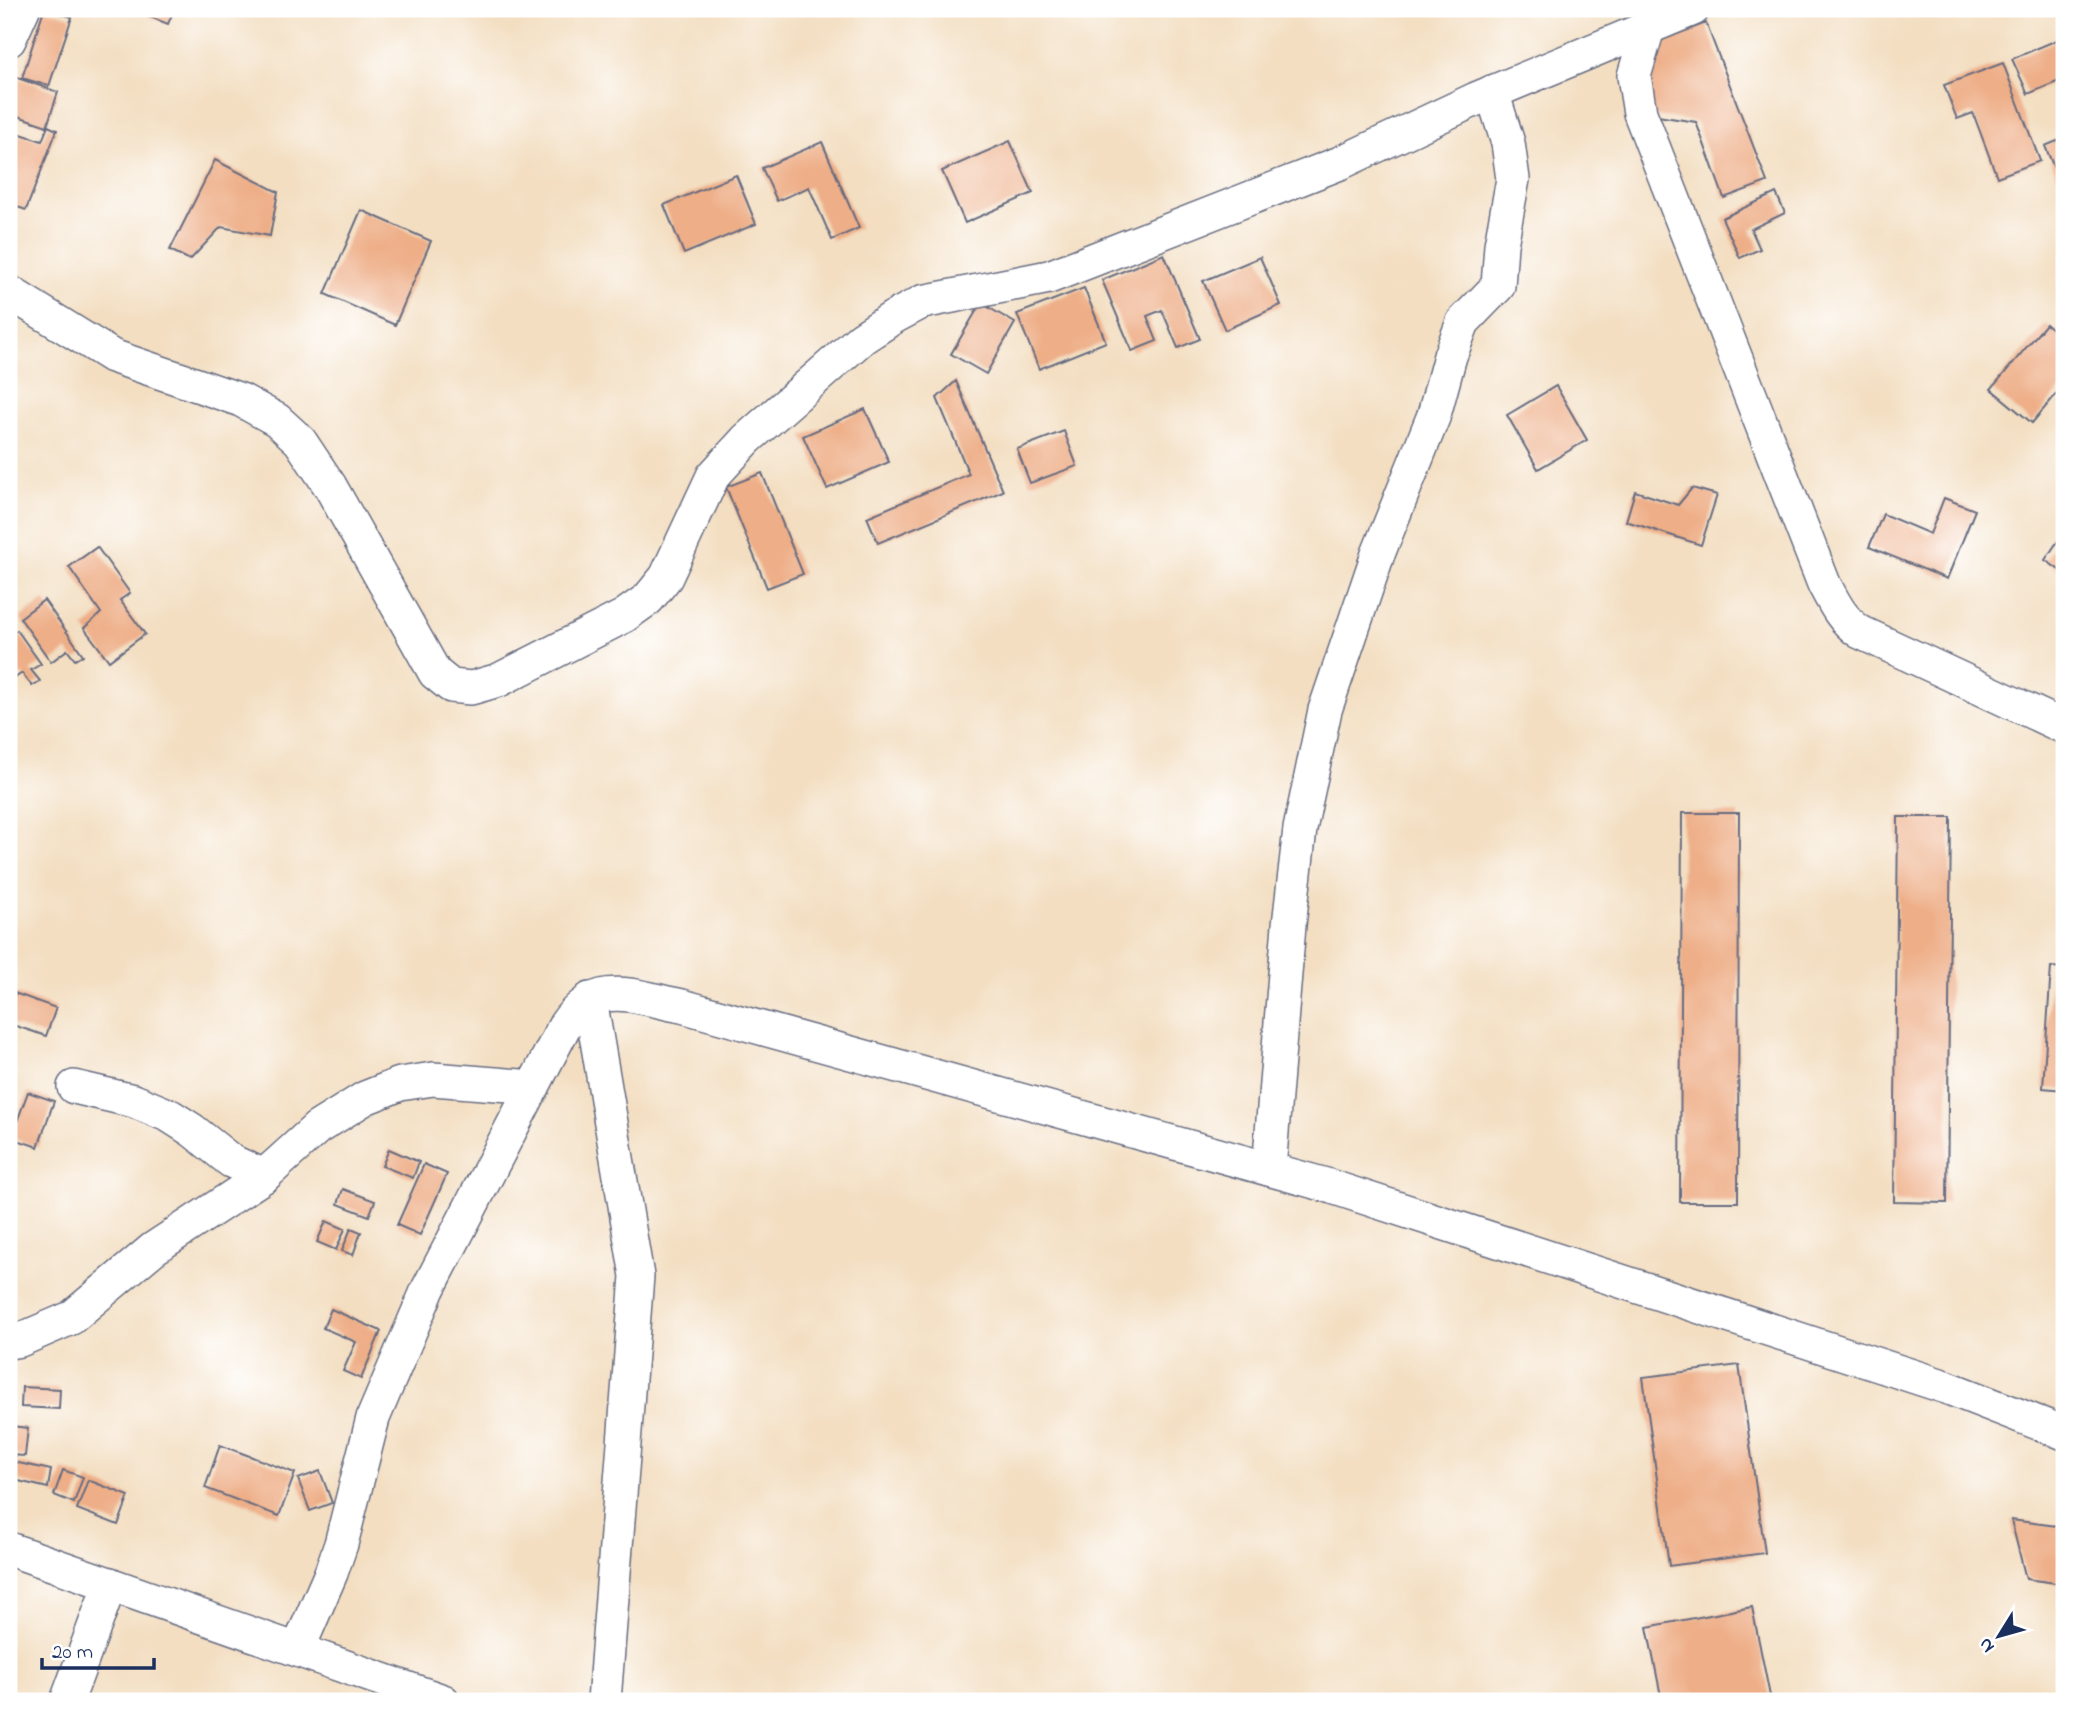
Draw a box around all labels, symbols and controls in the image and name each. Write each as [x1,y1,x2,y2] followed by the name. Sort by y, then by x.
[1965,1602,2035,1672] north arrow
[42,1626,154,1670] scale bar
[1973,1631,2002,1658] text: N
[52,1638,93,1668] text: 20 m

